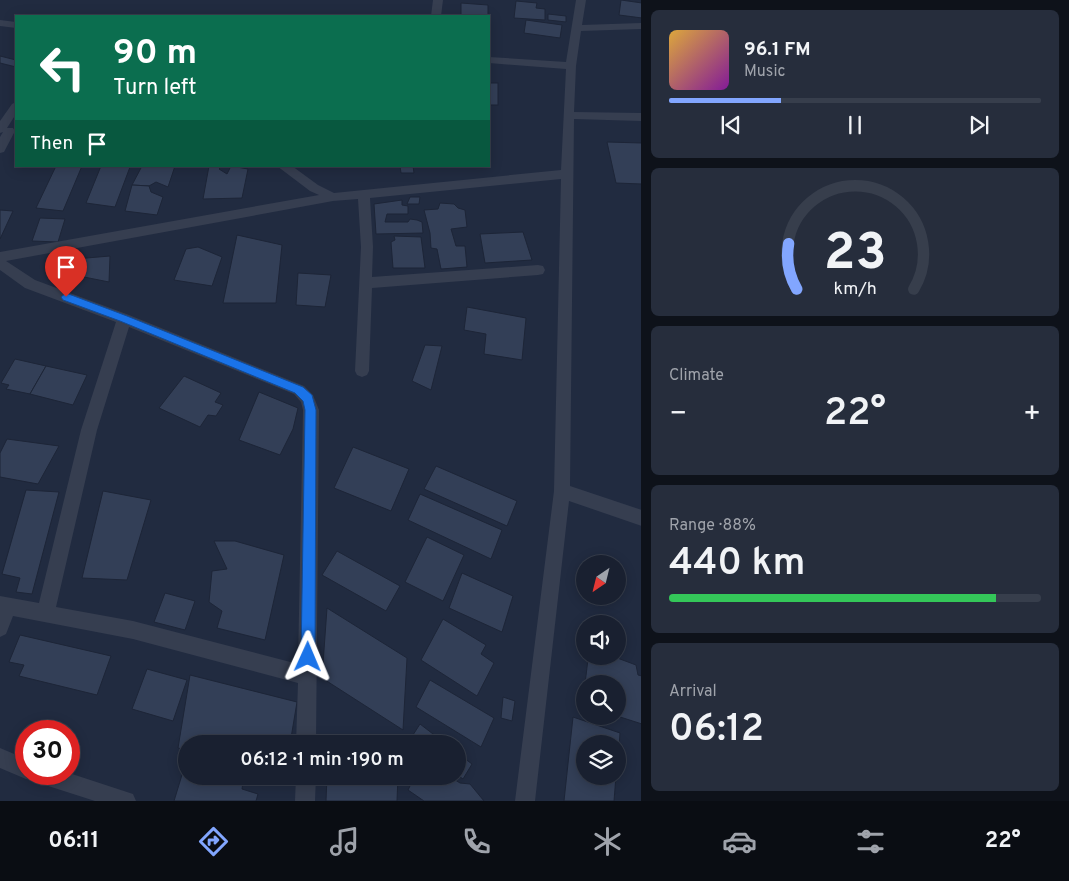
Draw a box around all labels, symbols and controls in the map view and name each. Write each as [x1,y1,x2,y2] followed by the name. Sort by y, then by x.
[113,32,197,76] text: 90 m
[30,35,95,100] icon: left
[744,38,811,62] text: 96.1 FM
[744,62,785,82] text: Music
[113,75,196,102] text: Turn left
[717,111,745,139] icon: previous
[841,111,869,139] icon: pause
[965,111,993,139] icon: next
[83,130,111,158] icon: arrive
[30,132,73,156] text: Then
[824,222,886,288] text: 23
[45,246,87,297] pin
[52,253,80,281] icon: arrive
[833,278,877,301] text: km/h
[669,366,724,386] text: Climate
[824,390,886,439] text: 22°
[669,397,687,433] text: −
[1023,397,1041,433] text: +
[669,516,756,536] text: Range · 88%
[669,540,805,589] text: 440 km
[576,555,626,605] north arrow
[576,555,626,785] map controls
[576,615,626,665] button: sound
[281,630,333,682] position arrow
[576,675,626,725] button: search
[669,682,717,702] text: Arrival
[669,706,764,755] text: 06:12
[15,720,80,785] speed limit sign: 30
[576,735,626,785] button: layers
[240,748,404,772] text: 06:12 · 1 min · 190 m
[196,824,231,859] icon: directions
[327,824,362,859] icon: music
[459,824,494,859] icon: phone
[590,824,625,859] icon: climate
[722,824,757,859] icon: car
[853,824,888,859] icon: filters
[48,828,99,855] text: 06:11
[985,828,1021,855] text: 22°

